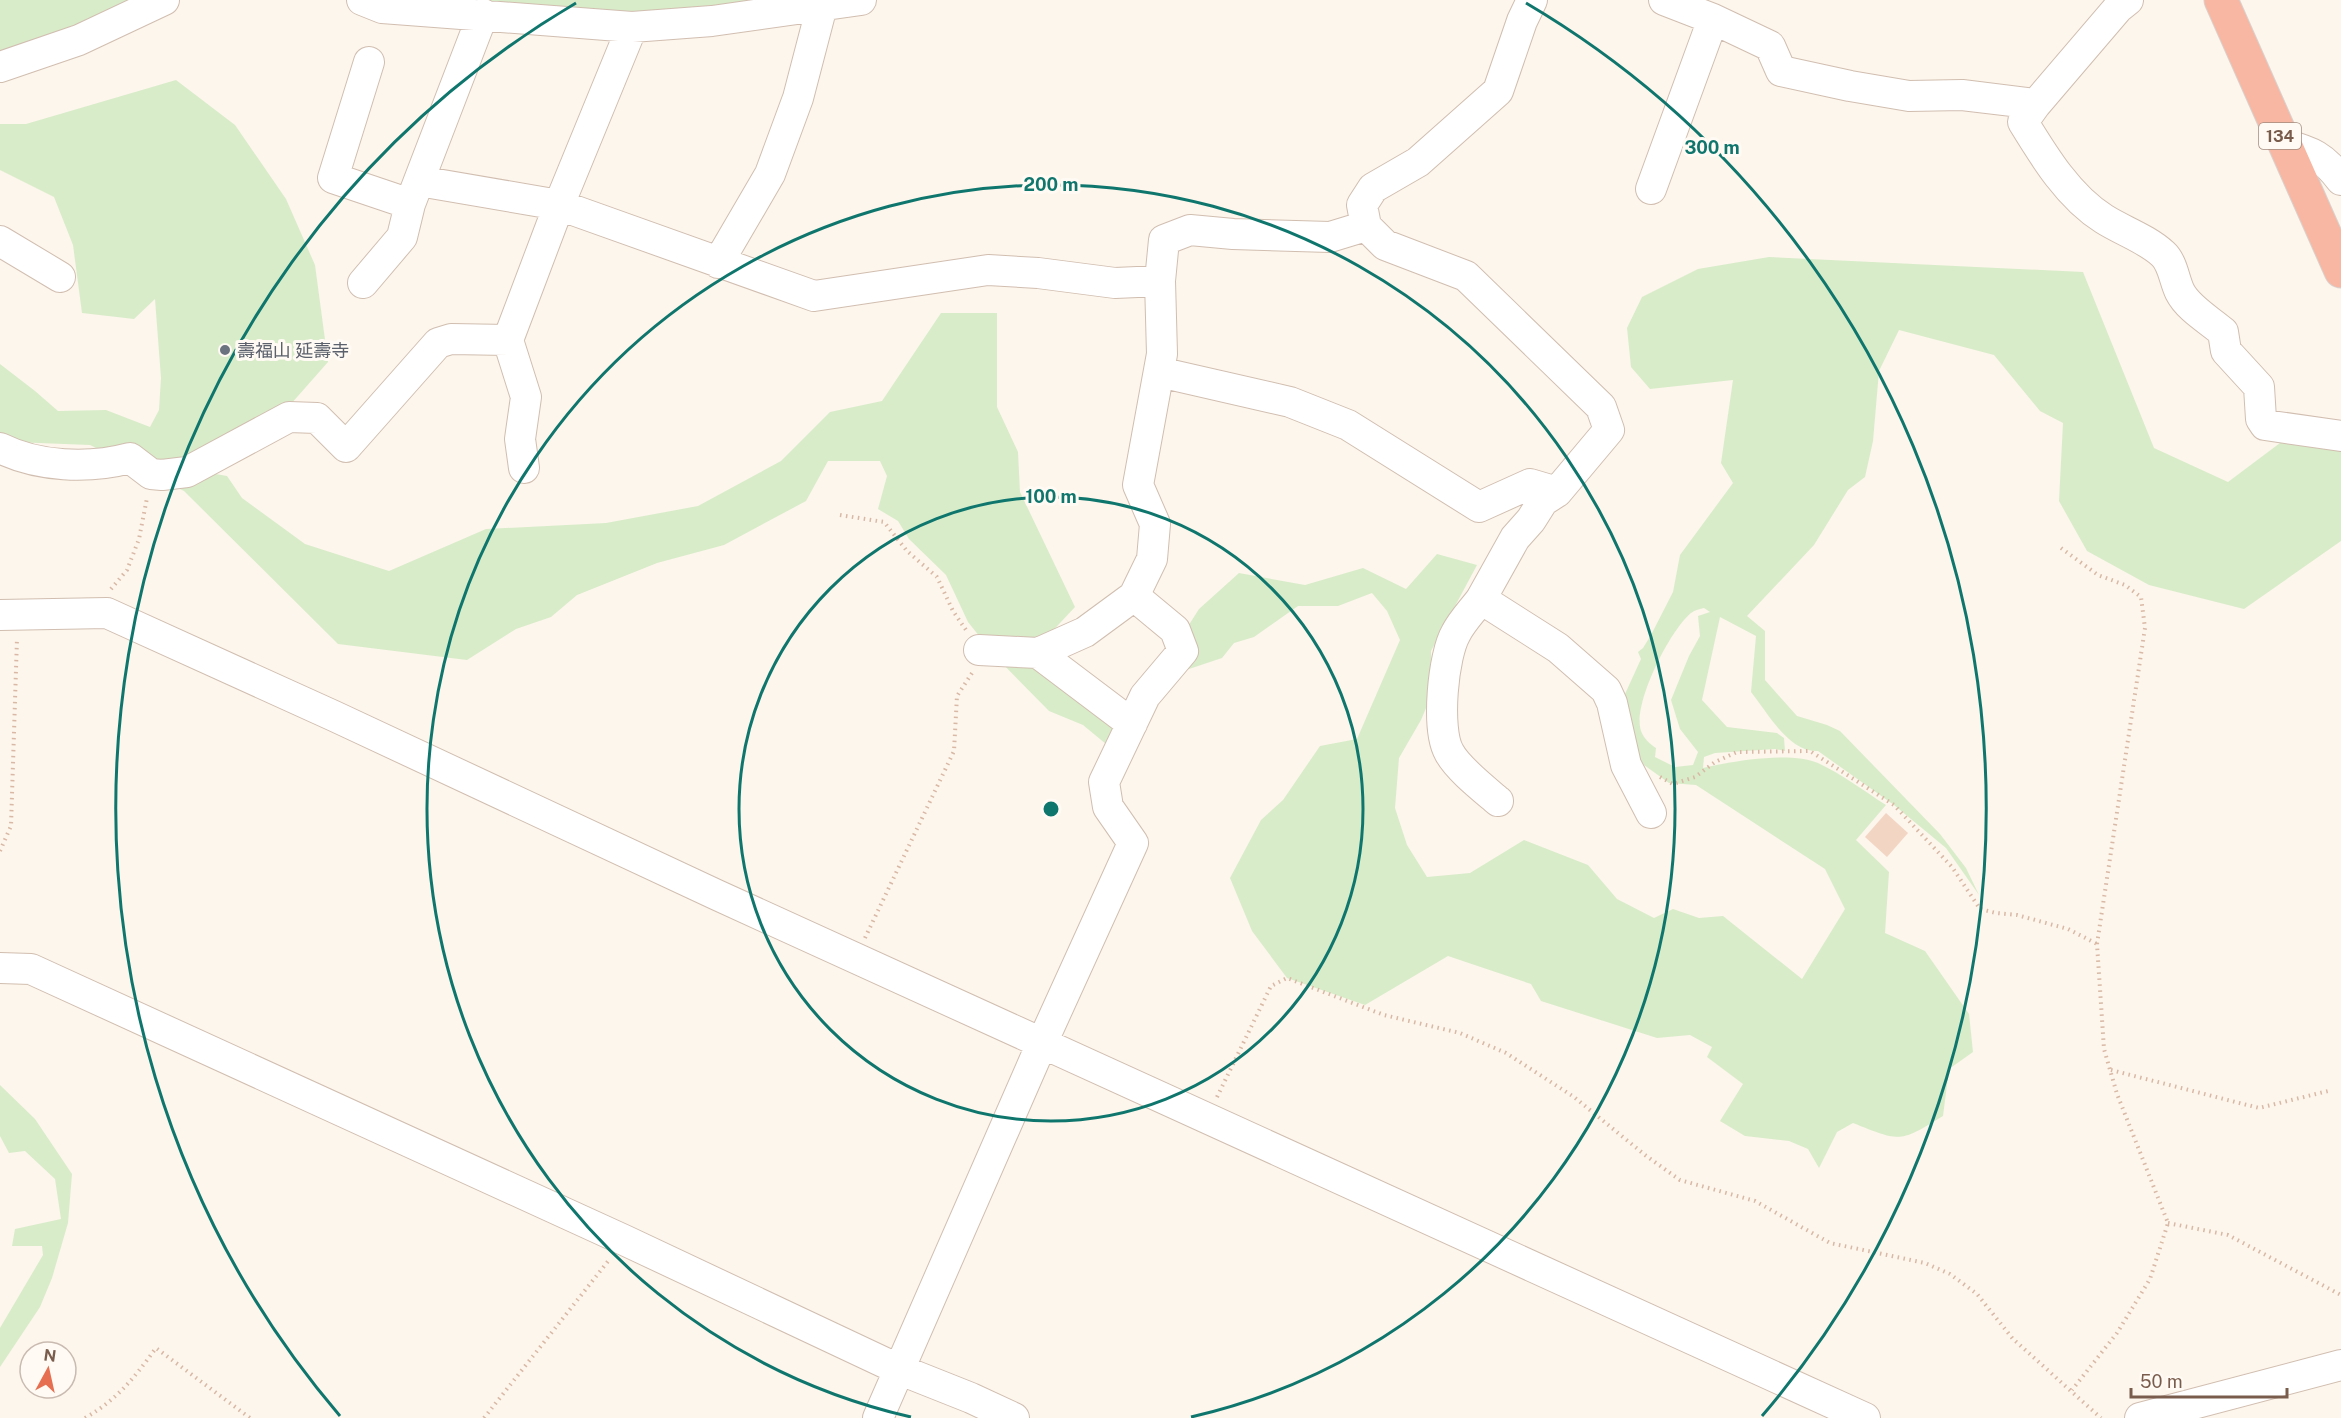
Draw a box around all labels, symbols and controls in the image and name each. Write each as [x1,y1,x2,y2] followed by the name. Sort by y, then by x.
[2259,123,2301,149] road number: 134
[1684,137,1740,158] text: 300 m
[1024,174,1078,195] text: 200 m
[237,340,349,361] place label: 壽福山 延壽寺
[218,343,232,357] marker: 壽福山 延壽寺
[1025,486,1077,507] text: 100 m
[1041,799,1061,819] centre of rings
[18,1340,78,1400] north arrow
[42,1345,58,1366] text: N
[2131,1361,2287,1399] scale bar
[2140,1371,2183,1392] text: 50 m

